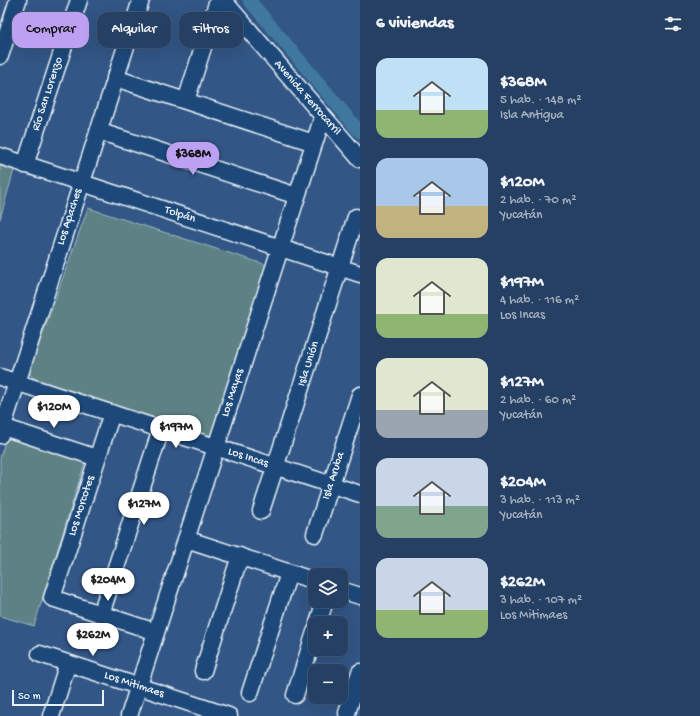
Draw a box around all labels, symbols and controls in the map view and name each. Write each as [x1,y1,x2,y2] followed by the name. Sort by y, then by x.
[12,12,89,48] chip: Comprar
[97,12,171,48] chip: Alquilar
[179,12,243,48] chip: Filtros
[662,13,684,35] icon: filters
[376,14,454,34] text: 6 viviendas
[29,55,67,133] street label: Río San Lorenzo
[271,58,344,139] street label: Avenida Ferrocarril
[500,73,546,93] text: $368M
[408,74,456,122] icon: home
[500,93,581,108] text: 5 hab. · 148 m²
[500,108,564,123] text: Isla Antigua
[165,142,221,176] pin: $368M
[175,147,211,162] text: $368M
[500,173,544,193] text: $120M
[408,174,456,222] icon: home
[54,186,86,247] street label: Los Apaches
[500,193,576,208] text: 2 hab. · 70 m²
[162,203,198,227] street label: Tolpán
[500,208,542,223] text: Yucatán
[500,273,544,293] text: $197M
[408,274,456,322] icon: home
[500,293,579,308] text: 4 hab. · 116 m²
[500,308,545,323] text: Los Incas
[295,339,323,388] street label: Isla Unión
[219,367,248,419] street label: Los Mayas
[500,373,543,393] text: $127M
[408,374,456,422] icon: home
[500,393,576,408] text: 2 hab. · 60 m²
[26,395,82,429] pin: $120M
[37,400,71,415] text: $120M
[500,408,542,423] text: Yucatán
[148,415,204,449] pin: $197M
[159,420,193,435] text: $197M
[226,445,271,471] street label: Los Incas
[320,450,348,502] street label: Isla Aruba
[500,473,545,493] text: $204M
[66,474,98,538] street label: Los Morcotes
[408,474,456,522] icon: home
[116,492,172,526] pin: $127M
[500,493,580,508] text: 3 hab. · 113 m²
[127,497,161,512] text: $127M
[500,508,542,523] text: Yucatán
[80,568,136,602] pin: $204M
[308,568,348,704] map controls
[308,568,348,608] button: layers
[91,573,125,588] text: $204M
[500,573,545,593] text: $262M
[408,574,456,622] icon: home
[500,593,582,608] text: 3 hab. · 107 m²
[500,608,567,623] text: Los Mitimaes
[308,616,348,656] button: +
[65,623,121,657] pin: $262M
[76,628,110,643] text: $262M
[308,664,348,704] button: −
[102,669,166,701] street label: Los Mitimaes
[12,688,104,707] scale bar
[18,691,40,703] text: 50 m

